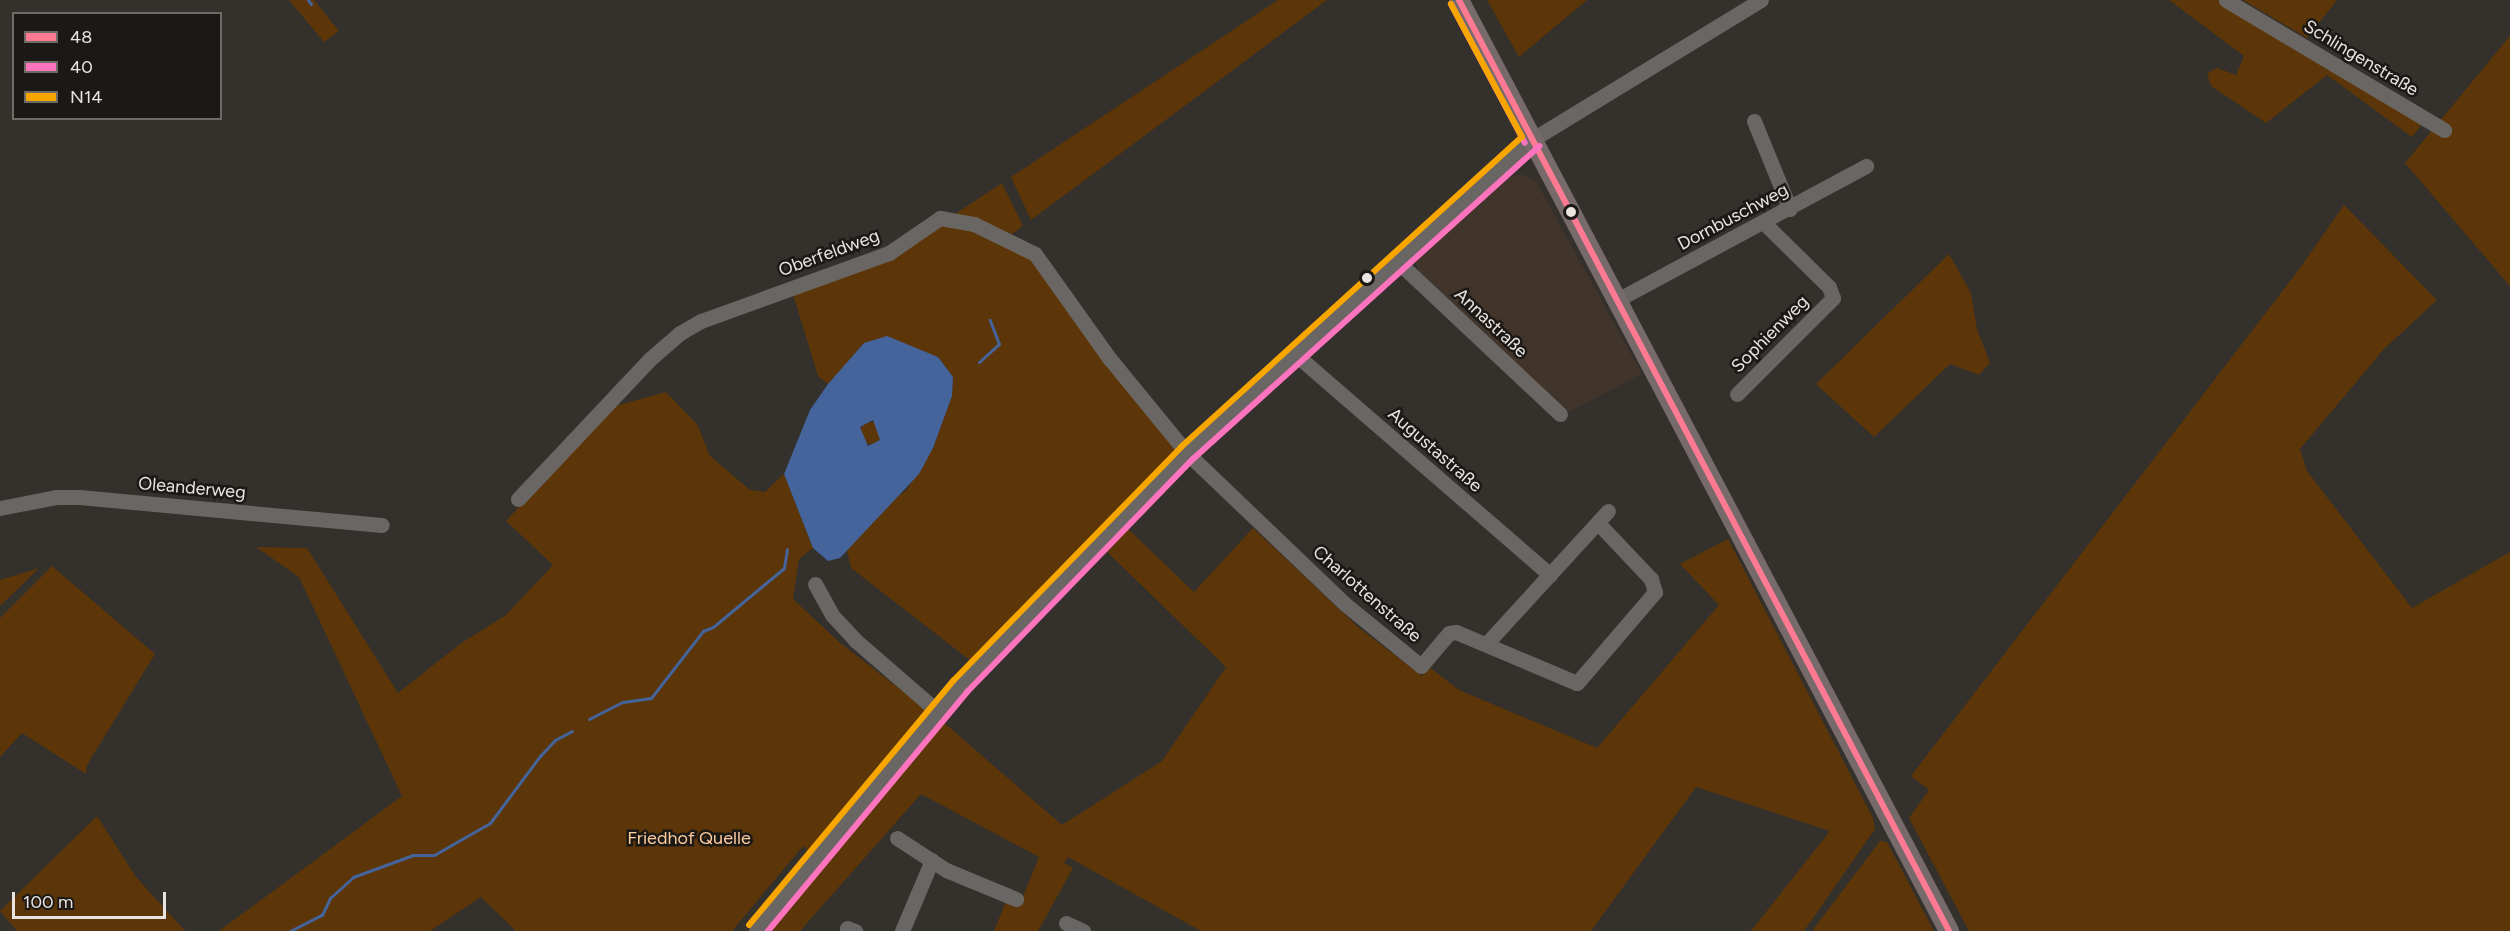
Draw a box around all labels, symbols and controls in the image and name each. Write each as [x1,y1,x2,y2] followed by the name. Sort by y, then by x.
[12,12,222,120] legend
[2300,15,2422,101] street label: Schlingenstraße
[70,26,92,48] text: 48
[70,56,93,78] text: 40
[70,86,103,108] text: N14
[1674,179,1792,255] street label: Dornbuschweg
[1565,206,1577,218] unlabelled marker
[776,225,882,281] street label: Oberfeldweg
[1361,272,1373,284] unlabelled marker
[1450,284,1532,362] street label: Annastraße
[1727,291,1813,377] street label: Sophienweg
[1384,403,1486,497] street label: Augustastraße
[137,473,247,503] street label: Oleanderweg
[1308,541,1426,647] street label: Charlottenstraße
[627,827,751,849] park label: Friedhof Quelle
[15,880,170,918] scale bar
[23,891,73,913] text: 100 m

